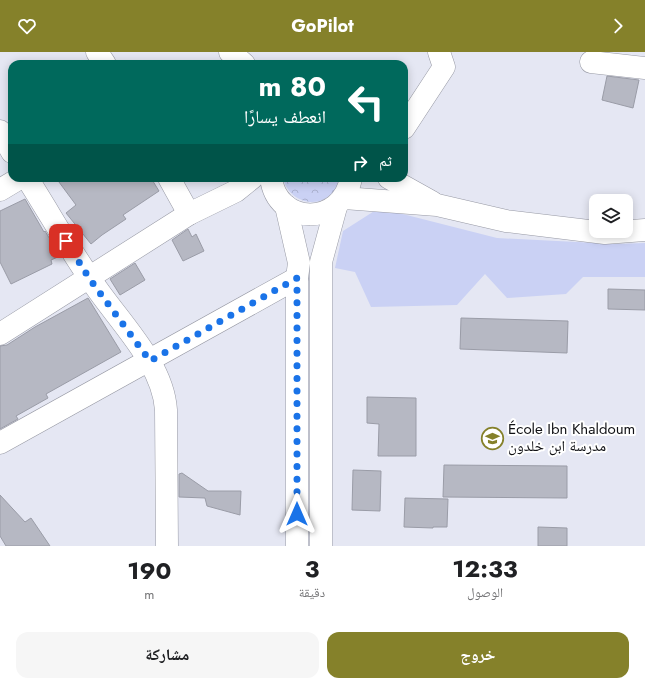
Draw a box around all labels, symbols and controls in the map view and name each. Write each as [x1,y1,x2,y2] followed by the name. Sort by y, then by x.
[291,13,354,39] text: GoPilot
[16,15,38,37] icon: heart
[607,15,629,37] icon: forward
[259,66,326,107] text: 80 m
[340,76,392,128] icon: left
[244,104,326,130] text: انعطف يسارًا
[379,150,392,172] text: ثم
[349,152,371,174] icon: right
[589,194,633,238] map controls
[589,194,633,238] button: layers
[49,224,83,258] pin
[55,230,77,252] icon: arrive
[508,418,635,457] place label: École Ibn Khaldoum مدرسة ابن خلدون
[480,425,506,451] school or university icon: École Ibn Khaldoum مدرسة ابن خلدون
[276,493,318,535] position arrow
[304,551,319,586] text: 3
[452,551,518,586] text: 12:33
[127,553,171,588] text: 190
[299,583,325,602] text: دقيقة
[467,583,503,602] text: الوصول
[144,585,154,604] text: m
[16,632,319,678] button: مشاركة
[327,632,629,678] button: خروج

